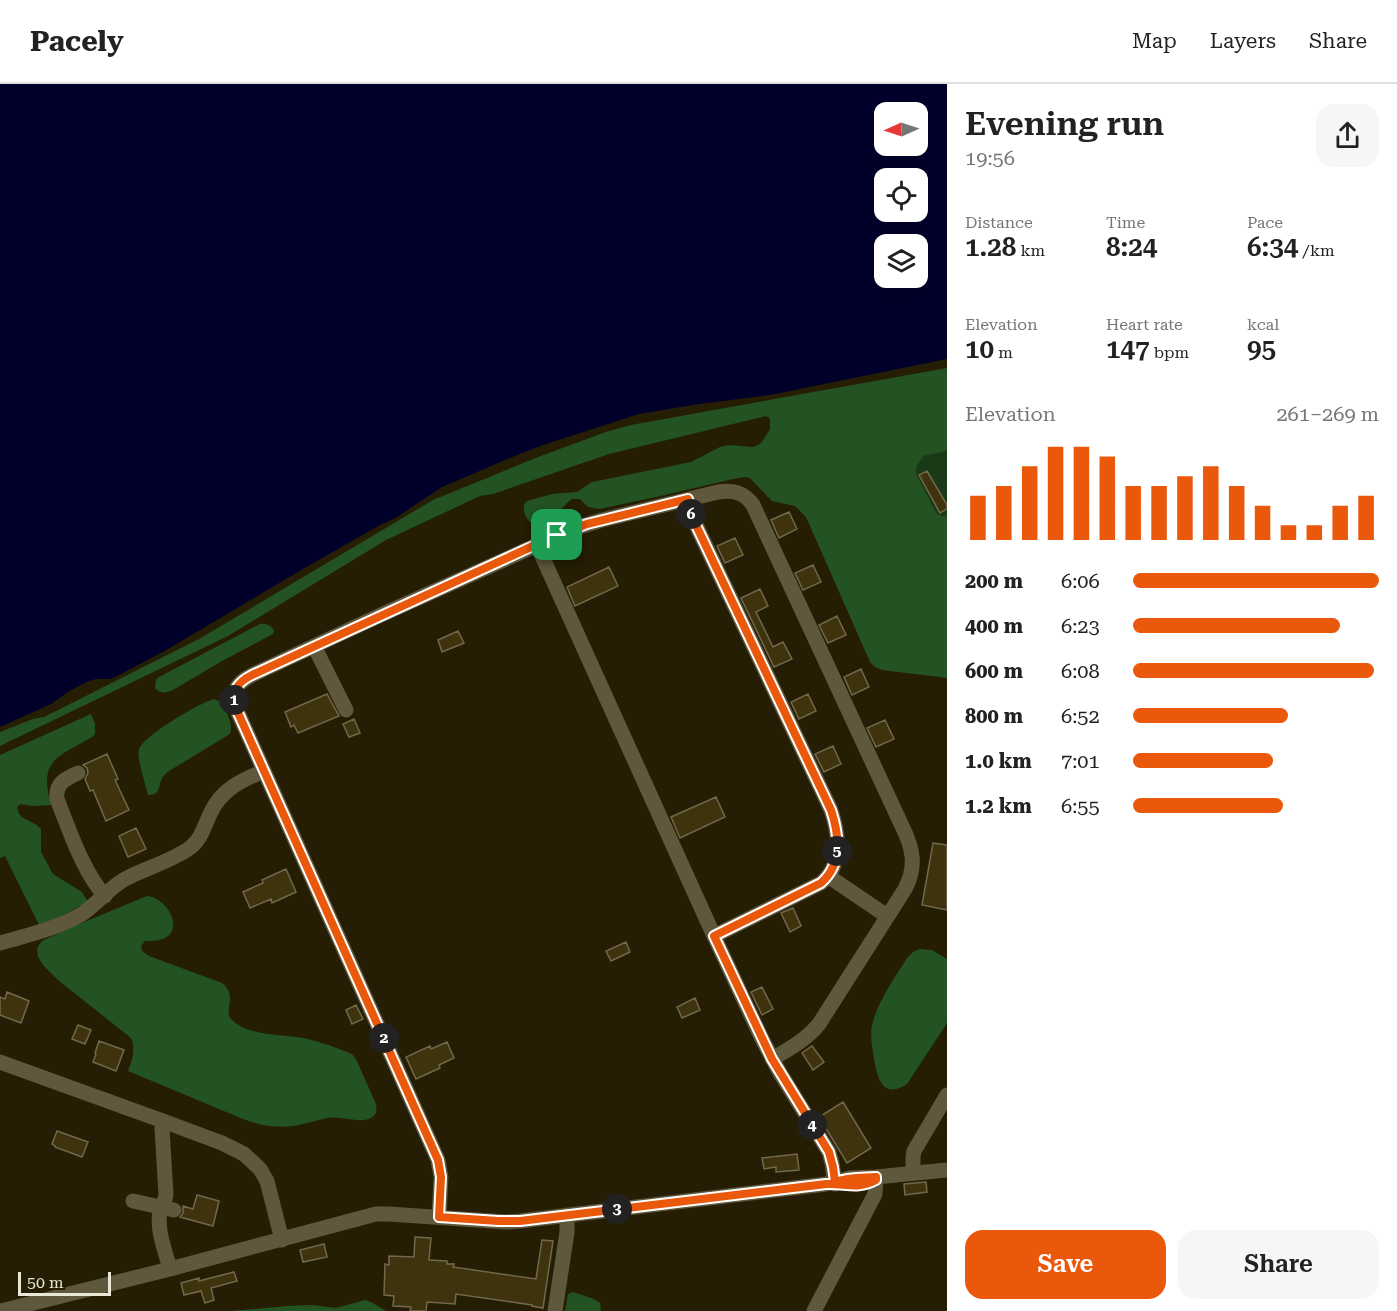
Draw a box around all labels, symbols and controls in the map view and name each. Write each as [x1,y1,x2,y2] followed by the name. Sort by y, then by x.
[30,25,124,58] text: Pacely
[1132,29,1177,53] text: Map
[1210,29,1276,53] text: Layers
[1309,29,1367,53] text: Share
[874,102,928,156] north arrow
[874,102,928,288] map controls
[965,104,1164,143] text: Evening run
[1316,104,1379,167] button: share
[965,146,1015,170] text: 19:56
[874,168,928,222] button: locate
[965,213,1033,232] text: Distance
[1106,213,1145,232] text: Time
[1247,213,1283,232] text: Pace
[965,232,1016,262] text: 1.28
[1106,232,1157,262] text: 8:24
[1247,232,1298,262] text: 6:34
[874,234,928,288] button: layers
[1016,241,1045,260] text: km
[1298,241,1335,260] text: /km
[965,315,1038,334] text: Elevation
[1106,315,1183,334] text: Heart rate
[1247,315,1279,334] text: kcal
[965,334,994,364] text: 10
[1106,334,1150,364] text: 147
[1247,334,1276,364] text: 95
[994,343,1013,362] text: m
[1150,343,1189,362] text: bpm
[965,402,1056,426] text: Elevation
[1276,402,1379,426] text: 261–269 m
[676,499,706,529] pin: 6
[687,504,695,523] text: 6
[531,509,582,560] pin
[540,518,573,551] icon: arrive
[965,569,1023,593] text: 200 m
[1061,569,1100,593] text: 6:06
[965,614,1023,638] text: 400 m
[1061,614,1100,638] text: 6:23
[965,659,1023,683] text: 600 m
[1061,659,1100,683] text: 6:08
[219,685,249,715] pin: 1
[230,690,238,709] text: 1
[965,704,1023,728] text: 800 m
[1061,704,1100,728] text: 6:52
[965,749,1032,773] text: 1.0 km
[1061,749,1100,773] text: 7:01
[965,794,1032,818] text: 1.2 km
[1061,794,1100,818] text: 6:55
[822,836,852,866] pin: 5
[833,841,841,860] text: 5
[369,1023,399,1053] pin: 2
[380,1028,388,1047] text: 2
[797,1110,827,1140] pin: 4
[808,1115,816,1134] text: 4
[602,1194,632,1224] pin: 3
[613,1199,621,1218] text: 3
[965,1230,1166,1299] button: Save
[1178,1230,1379,1299] button: Share
[18,1269,111,1296] scale bar
[27,1273,64,1292] text: 50 m

